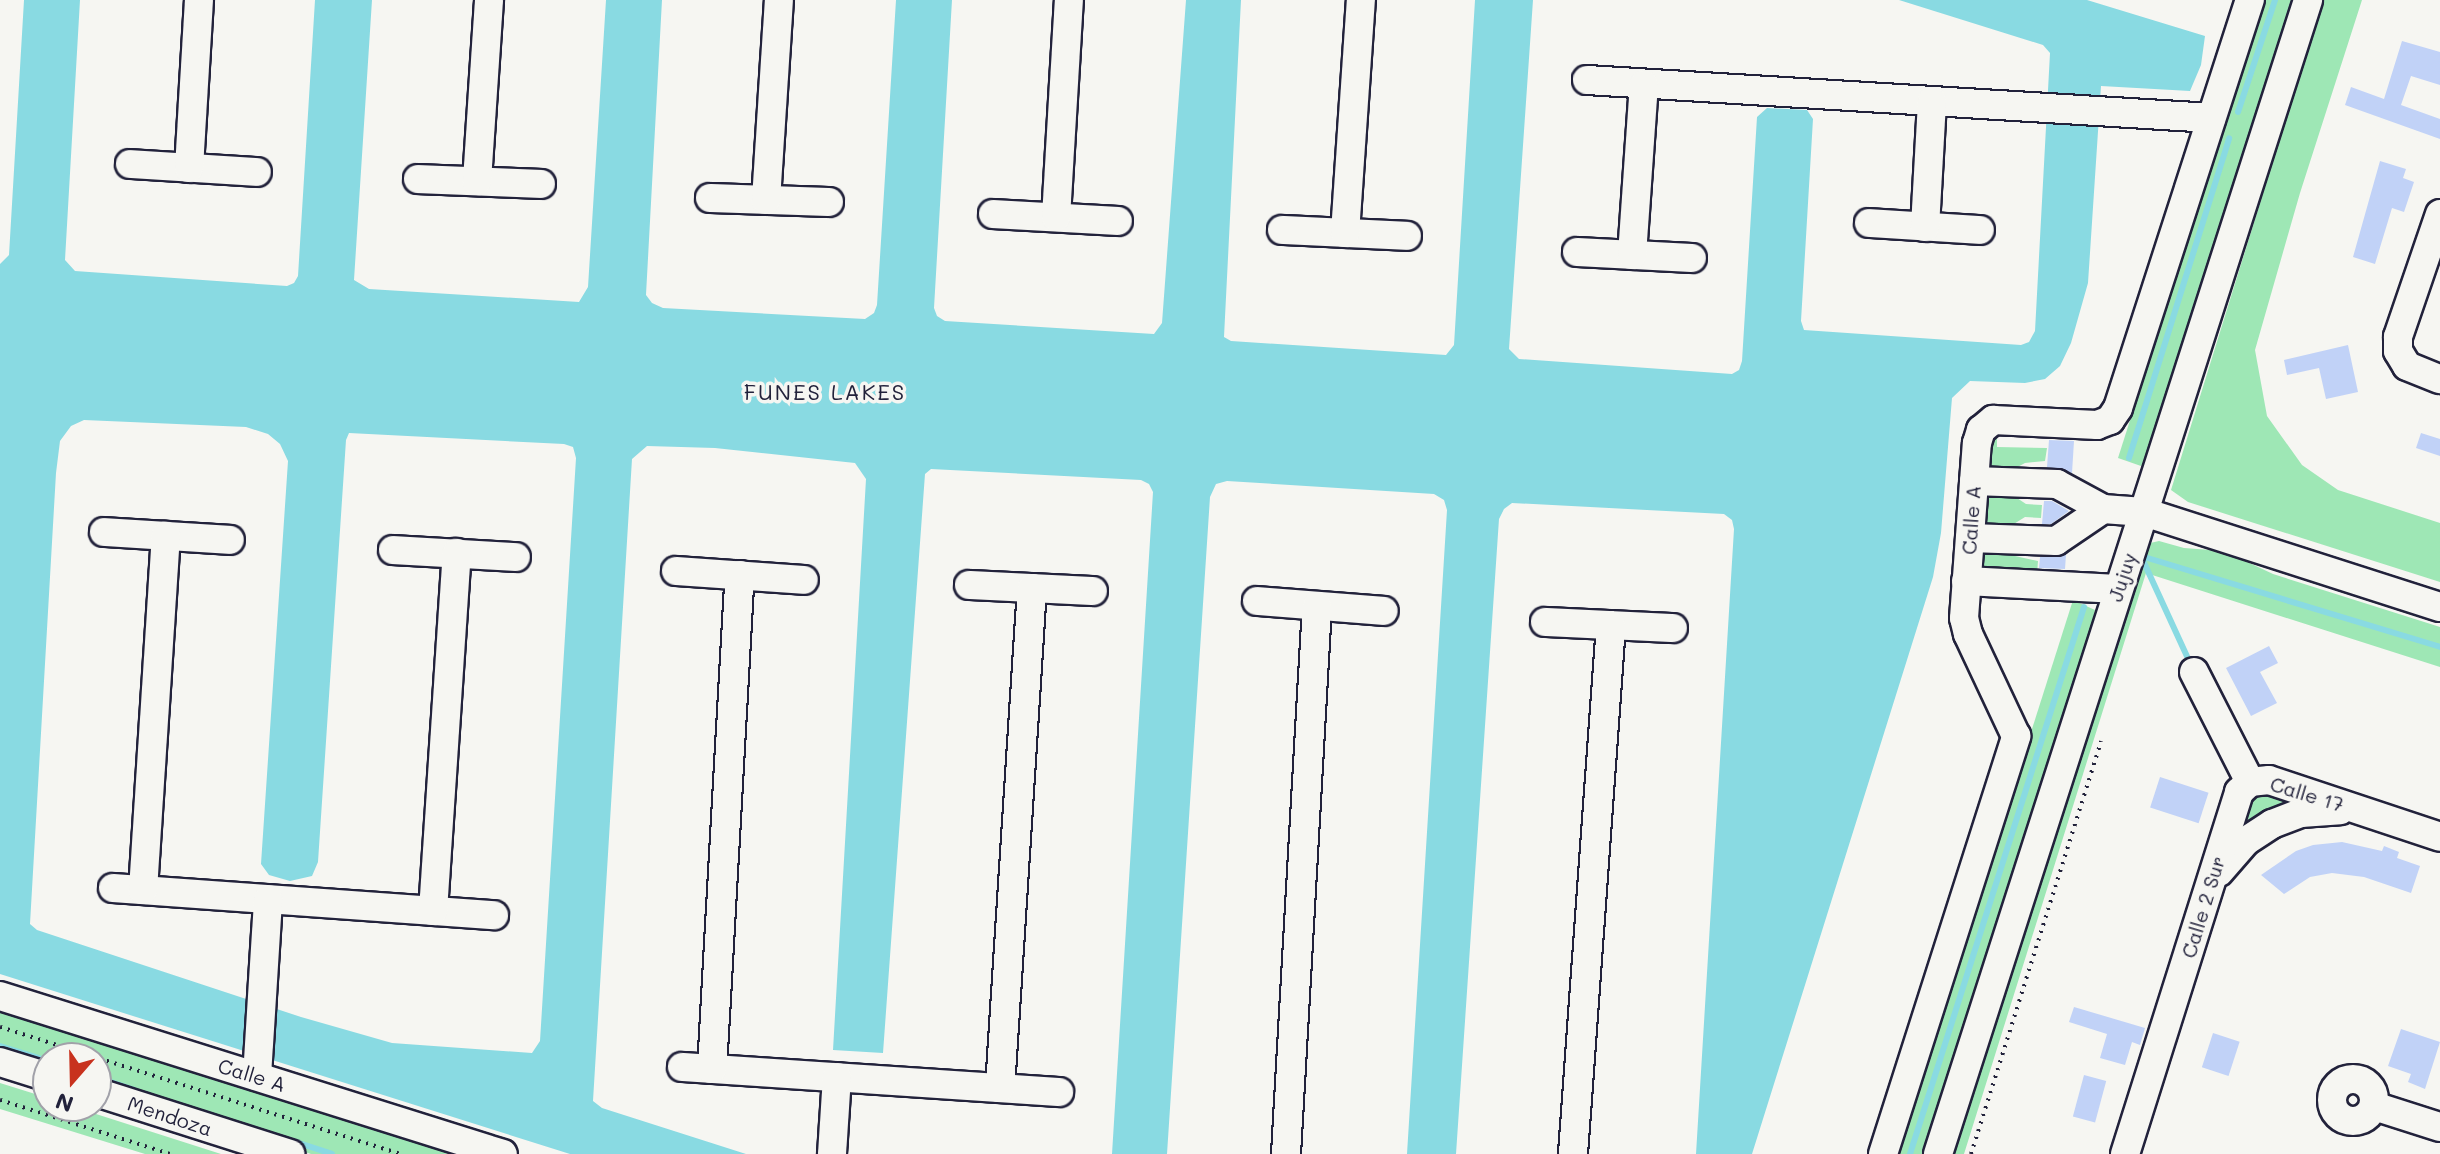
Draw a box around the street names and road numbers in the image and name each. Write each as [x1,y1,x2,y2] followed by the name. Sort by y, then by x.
[1957,485,1985,555] street label: Calle A
[2103,550,2141,604] street label: Jujuy
[2267,771,2347,817] street label: Calle 17
[2176,853,2230,961] street label: Calle 2 Sur
[215,1053,289,1097] street label: Calle A
[125,1091,215,1141] street label: Mendoza

